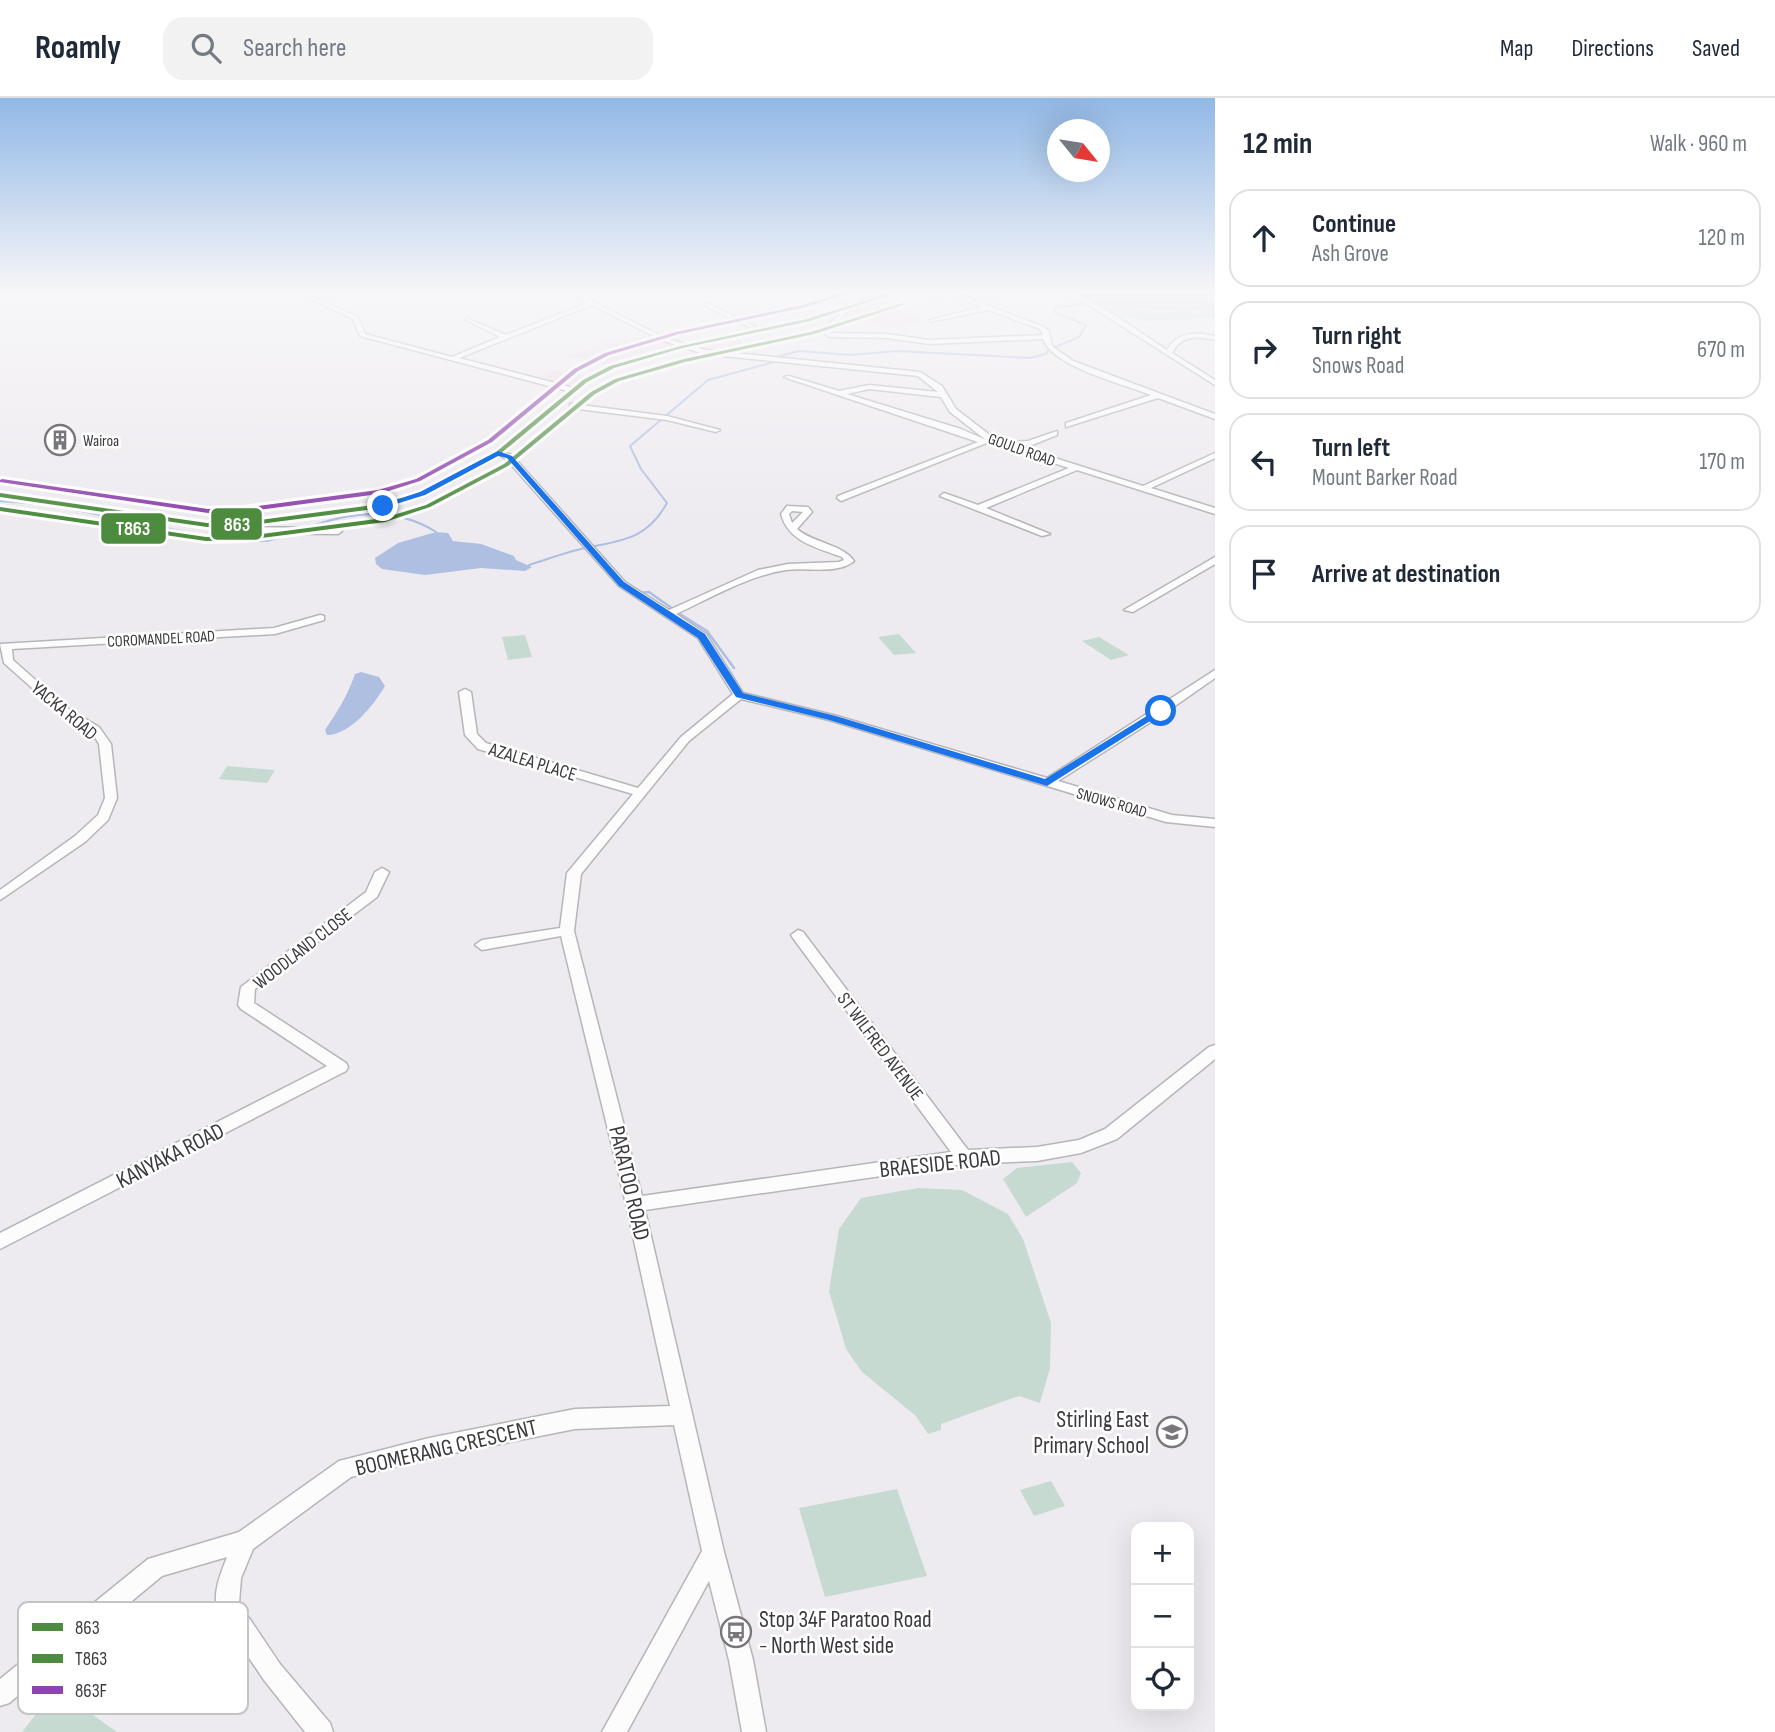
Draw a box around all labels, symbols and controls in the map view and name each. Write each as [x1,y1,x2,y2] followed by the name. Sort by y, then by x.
[163,17,653,80] search box
[35,28,121,68] text: Roamly
[187,29,225,67] icon: search
[243,33,346,64] text: Search here
[1500,34,1533,63] text: Map
[1571,34,1654,63] text: Directions
[1692,34,1740,63] text: Saved
[1047,119,1110,182] north arrow
[1243,126,1312,162] text: 12 min
[1650,130,1747,158] text: Walk · 960 m
[1312,209,1396,240] text: Continue
[1245,219,1283,257] icon: ahead
[1699,224,1745,252] text: 120 m
[1312,240,1389,268] text: Ash Grove
[1312,321,1401,352] text: Turn right
[1245,331,1283,369] icon: right
[1697,336,1745,364] text: 670 m
[1312,352,1404,380] text: Snows Road
[43,423,77,457] building icon: Wairoa
[985,430,1058,471] street label: GOULD ROAD
[83,432,119,451] place label: Wairoa
[1312,433,1390,464] text: Turn left
[1245,443,1283,481] icon: left
[1699,448,1745,476] text: 170 m
[1312,464,1458,492] text: Mount Barker Road
[367,490,398,521] route end
[210,507,263,541] line badge: 863
[100,512,167,545] line badge: T863
[224,514,250,537] text: 863
[116,518,150,541] text: T863
[1245,555,1283,593] icon: arrive
[1312,559,1500,590] text: Arrive at destination
[107,627,216,652] street label: COROMANDEL ROAD
[26,677,102,746] street label: YACKA ROAD
[1145,695,1176,726] route start
[485,738,579,787] street label: AZALEA PLACE
[1074,784,1149,823] street label: SNOWS ROAD
[249,904,357,995] street label: WOODLAND CLOSE
[832,988,928,1105] street label: ST WILFRED AVENUE
[112,1117,229,1195] street label: KANYAKA ROAD
[602,1123,656,1243] street label: PARATOO ROAD
[878,1144,1002,1184] street label: BRAESIDE ROAD
[1033,1406,1149,1460] place label: Stirling East Primary School
[352,1413,540,1483] street label: BOOMERANG CRESCENT
[1155,1415,1189,1449] school or university icon: Stirling East Primary School
[1131,1522,1194,1711] map controls
[1131,1522,1194,1585] button: +
[1131,1585,1194,1648] button: −
[18,1602,248,1714] legend
[759,1606,932,1660] place label: Stop 34F Paratoo Road - North West side
[719,1615,753,1649] bus stop icon: Stop 34F Paratoo Road - North West side
[75,1617,100,1640] text: 863
[75,1648,107,1671] text: T863
[1131,1648,1194,1711] button: locate
[75,1680,107,1703] text: 863F

